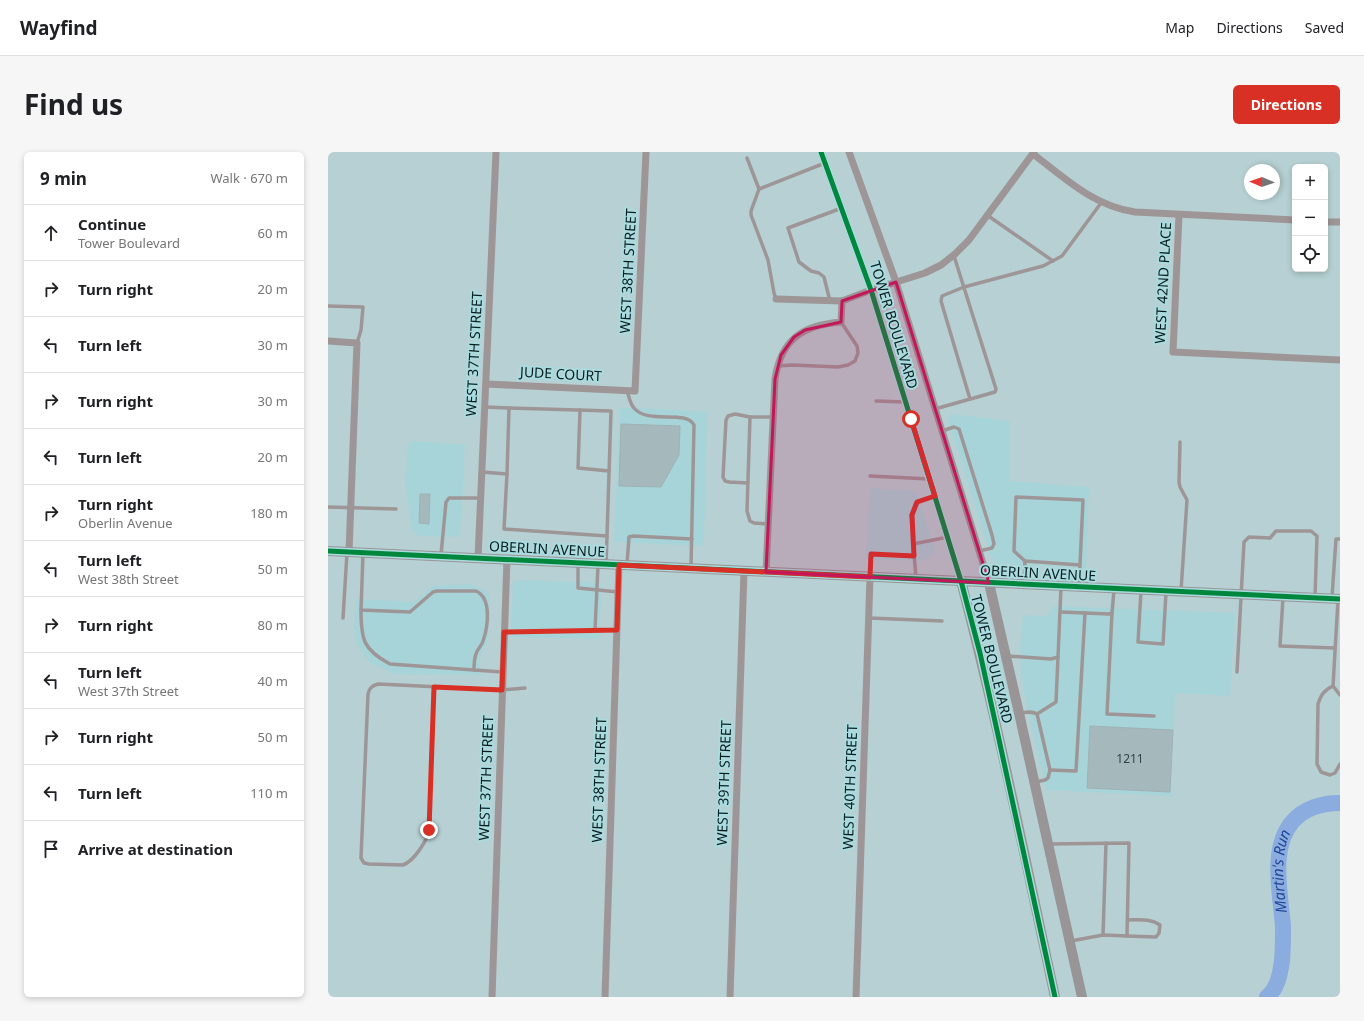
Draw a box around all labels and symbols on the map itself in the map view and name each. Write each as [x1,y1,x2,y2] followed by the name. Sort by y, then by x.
[1244,164,1280,200] north arrow
[615,208,640,334] street label: WEST 38TH STREET
[1150,222,1175,344] street label: WEST 42ND PLACE
[866,259,923,391] street label: TOWER BOULEVARD
[461,291,486,417] street label: WEST 37TH STREET
[518,362,603,385] street label: JUDE COURT
[902,410,920,428] route start
[489,536,606,561] street label: OBERLIN AVENUE
[980,560,1097,585] street label: OBERLIN AVENUE
[967,592,1018,725] street label: TOWER BOULEVARD
[474,715,497,841] street label: WEST 37TH STREET
[587,717,610,843] street label: WEST 38TH STREET
[712,720,735,846] street label: WEST 39TH STREET
[838,724,861,850] street label: WEST 40TH STREET
[1116,750,1144,767] house number: 1211
[420,821,438,839] route end
[1267,826,1294,914] water label: Martin's Run

